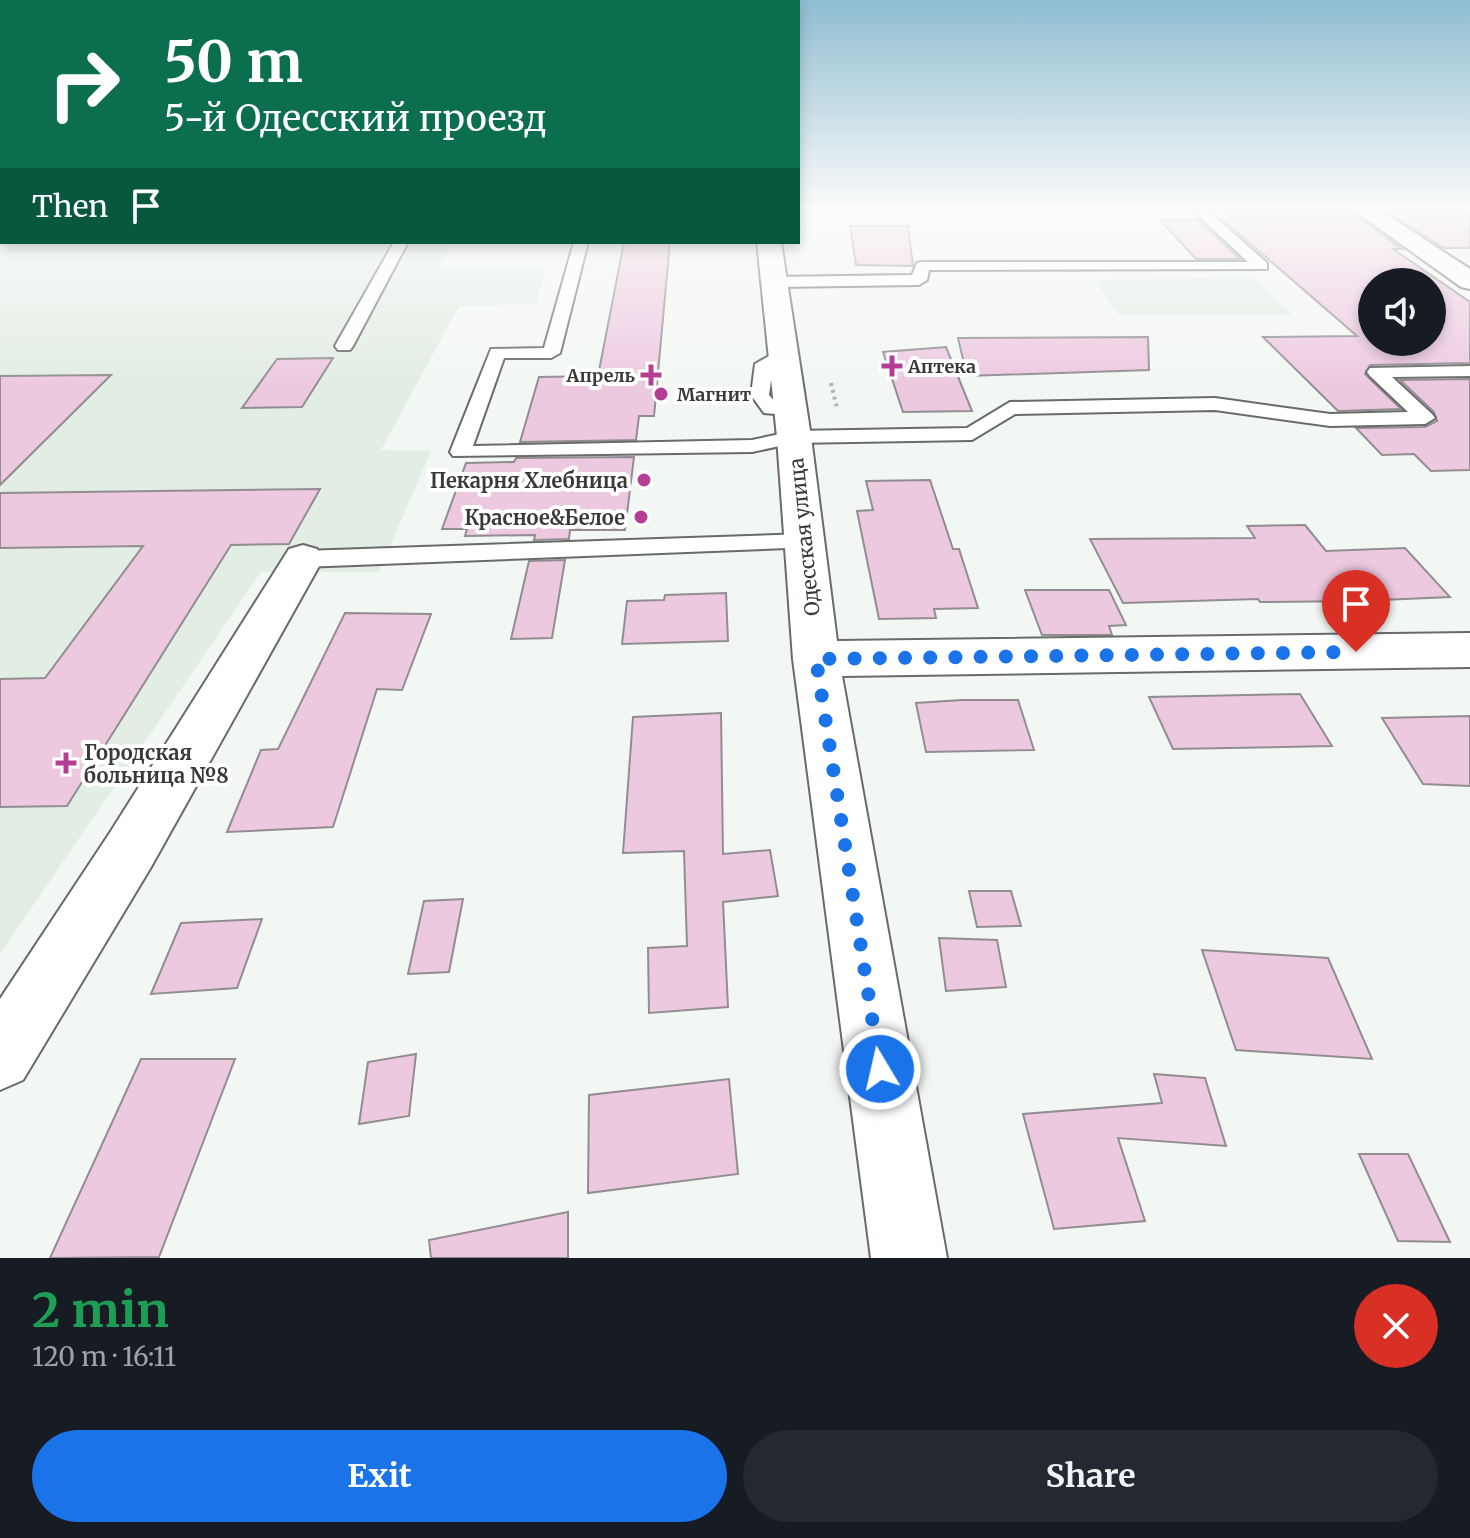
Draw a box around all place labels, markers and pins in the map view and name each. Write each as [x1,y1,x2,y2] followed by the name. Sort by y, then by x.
[907,355,976,378] place label: Аптека
[883,357,901,375] marker: Аптека
[566,364,636,387] place label: Апрель
[642,366,660,384] marker: Апрель
[677,383,751,406] place label: Магнит
[652,385,670,403] marker: Магнит
[430,468,628,493] place label: Пекарня Хлебница
[635,471,653,489] marker: Пекарня Хлебница
[464,505,625,530] place label: Красное&Белое
[632,508,650,526] marker: Красное&Белое
[1322,570,1390,652] pin
[84,740,229,788] place label: Городская больница №8
[55,752,77,774] marker: Городская больница №8

